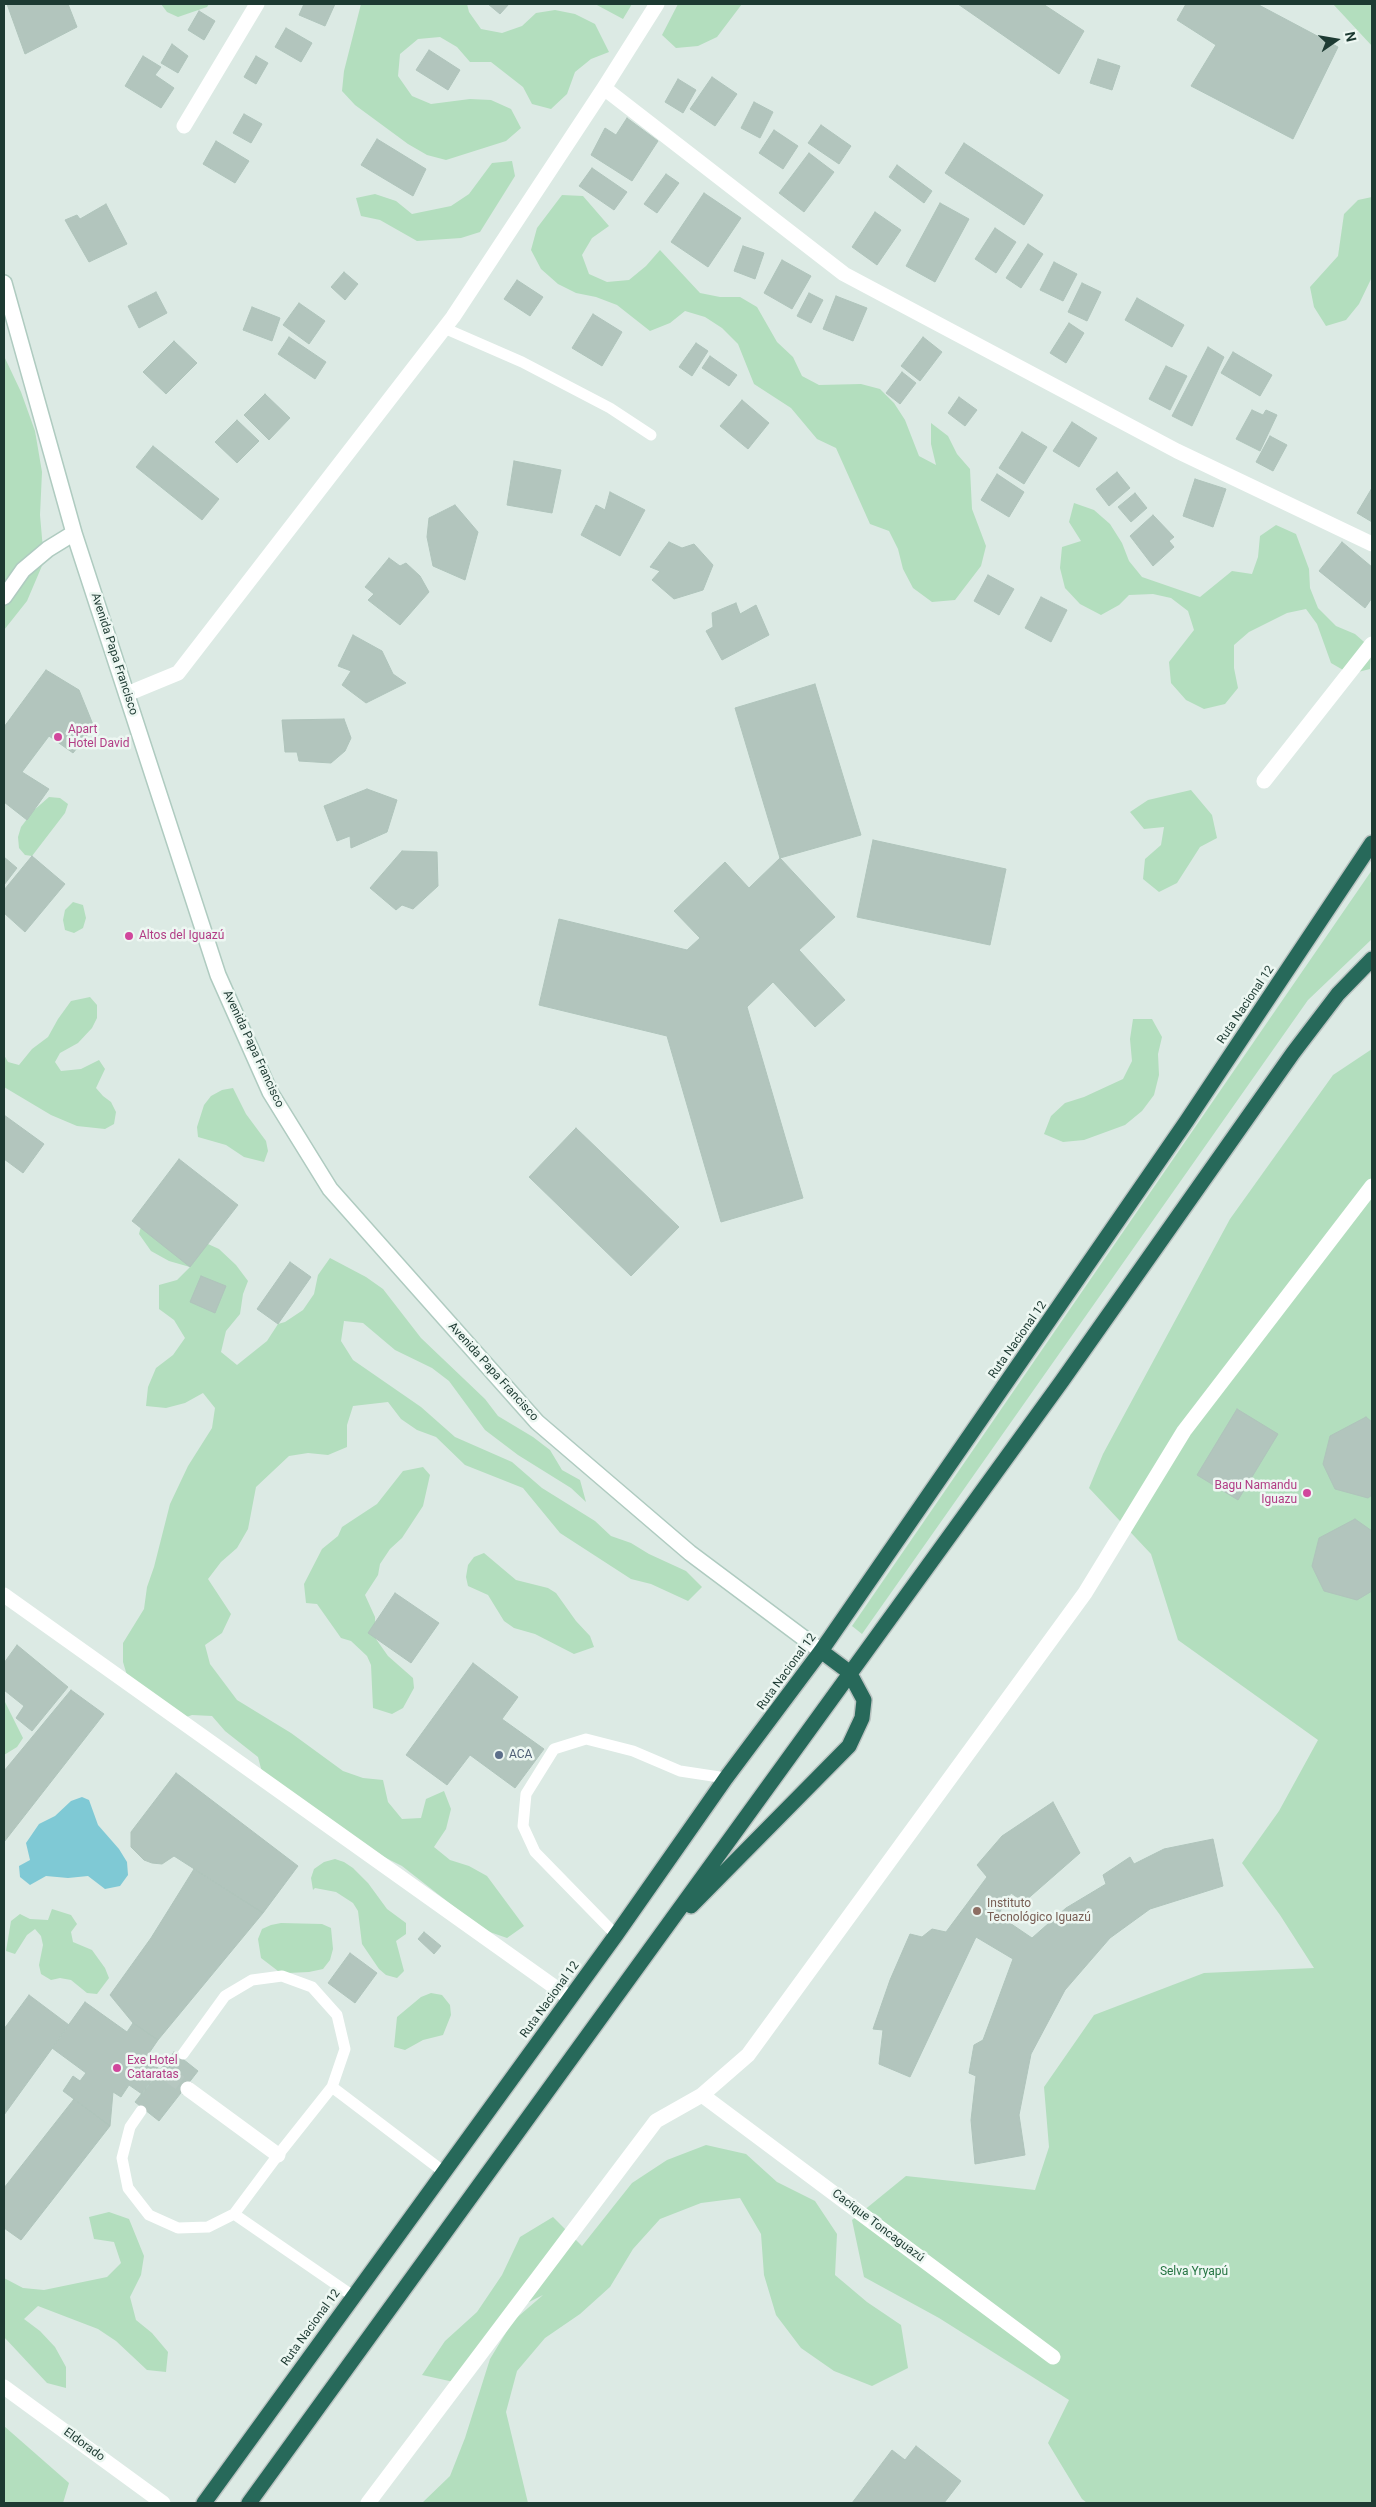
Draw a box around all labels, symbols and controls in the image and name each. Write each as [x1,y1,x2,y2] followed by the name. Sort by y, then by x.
[1311,15,1361,65] north arrow
[1342,30,1360,43] text: N
[87,591,141,717] street label: Avenida Papa Francisco
[68,723,129,751] place label: Apart Hotel David
[52,731,64,743] marker: Apart Hotel David
[139,929,224,943] place label: Altos del Iguazú
[123,930,135,942] marker: Altos del Iguazú
[1215,963,1277,1047] street label: Ruta Nacional 12
[219,988,287,1110] street label: Avenida Papa Francisco
[986,1299,1050,1381] street label: Ruta Nacional 12
[445,1320,541,1424] street label: Avenida Papa Francisco
[1215,1479,1297,1507] place label: Bagu Namandu Iguazu
[1301,1487,1313,1499] marker: Bagu Namandu Iguazu
[754,1631,820,1713] street label: Ruta Nacional 12
[509,1748,532,1762] place label: ACA
[493,1749,505,1761] marker: ACA
[987,1897,1091,1925] place label: Instituto Tecnológico Iguazú
[971,1905,983,1917] marker: Instituto Tecnológico Iguazú
[517,1959,583,2041] street label: Ruta Nacional 12
[127,2054,179,2082] place label: Exe Hotel Cataratas
[111,2062,123,2074] marker: Exe Hotel Cataratas
[829,2187,927,2265] street label: Cacique Toncaguazú
[1160,2265,1228,2279] park label: Selva Yryapú
[278,2287,344,2369] street label: Ruta Nacional 12
[61,2425,107,2465] street label: Eldorado

